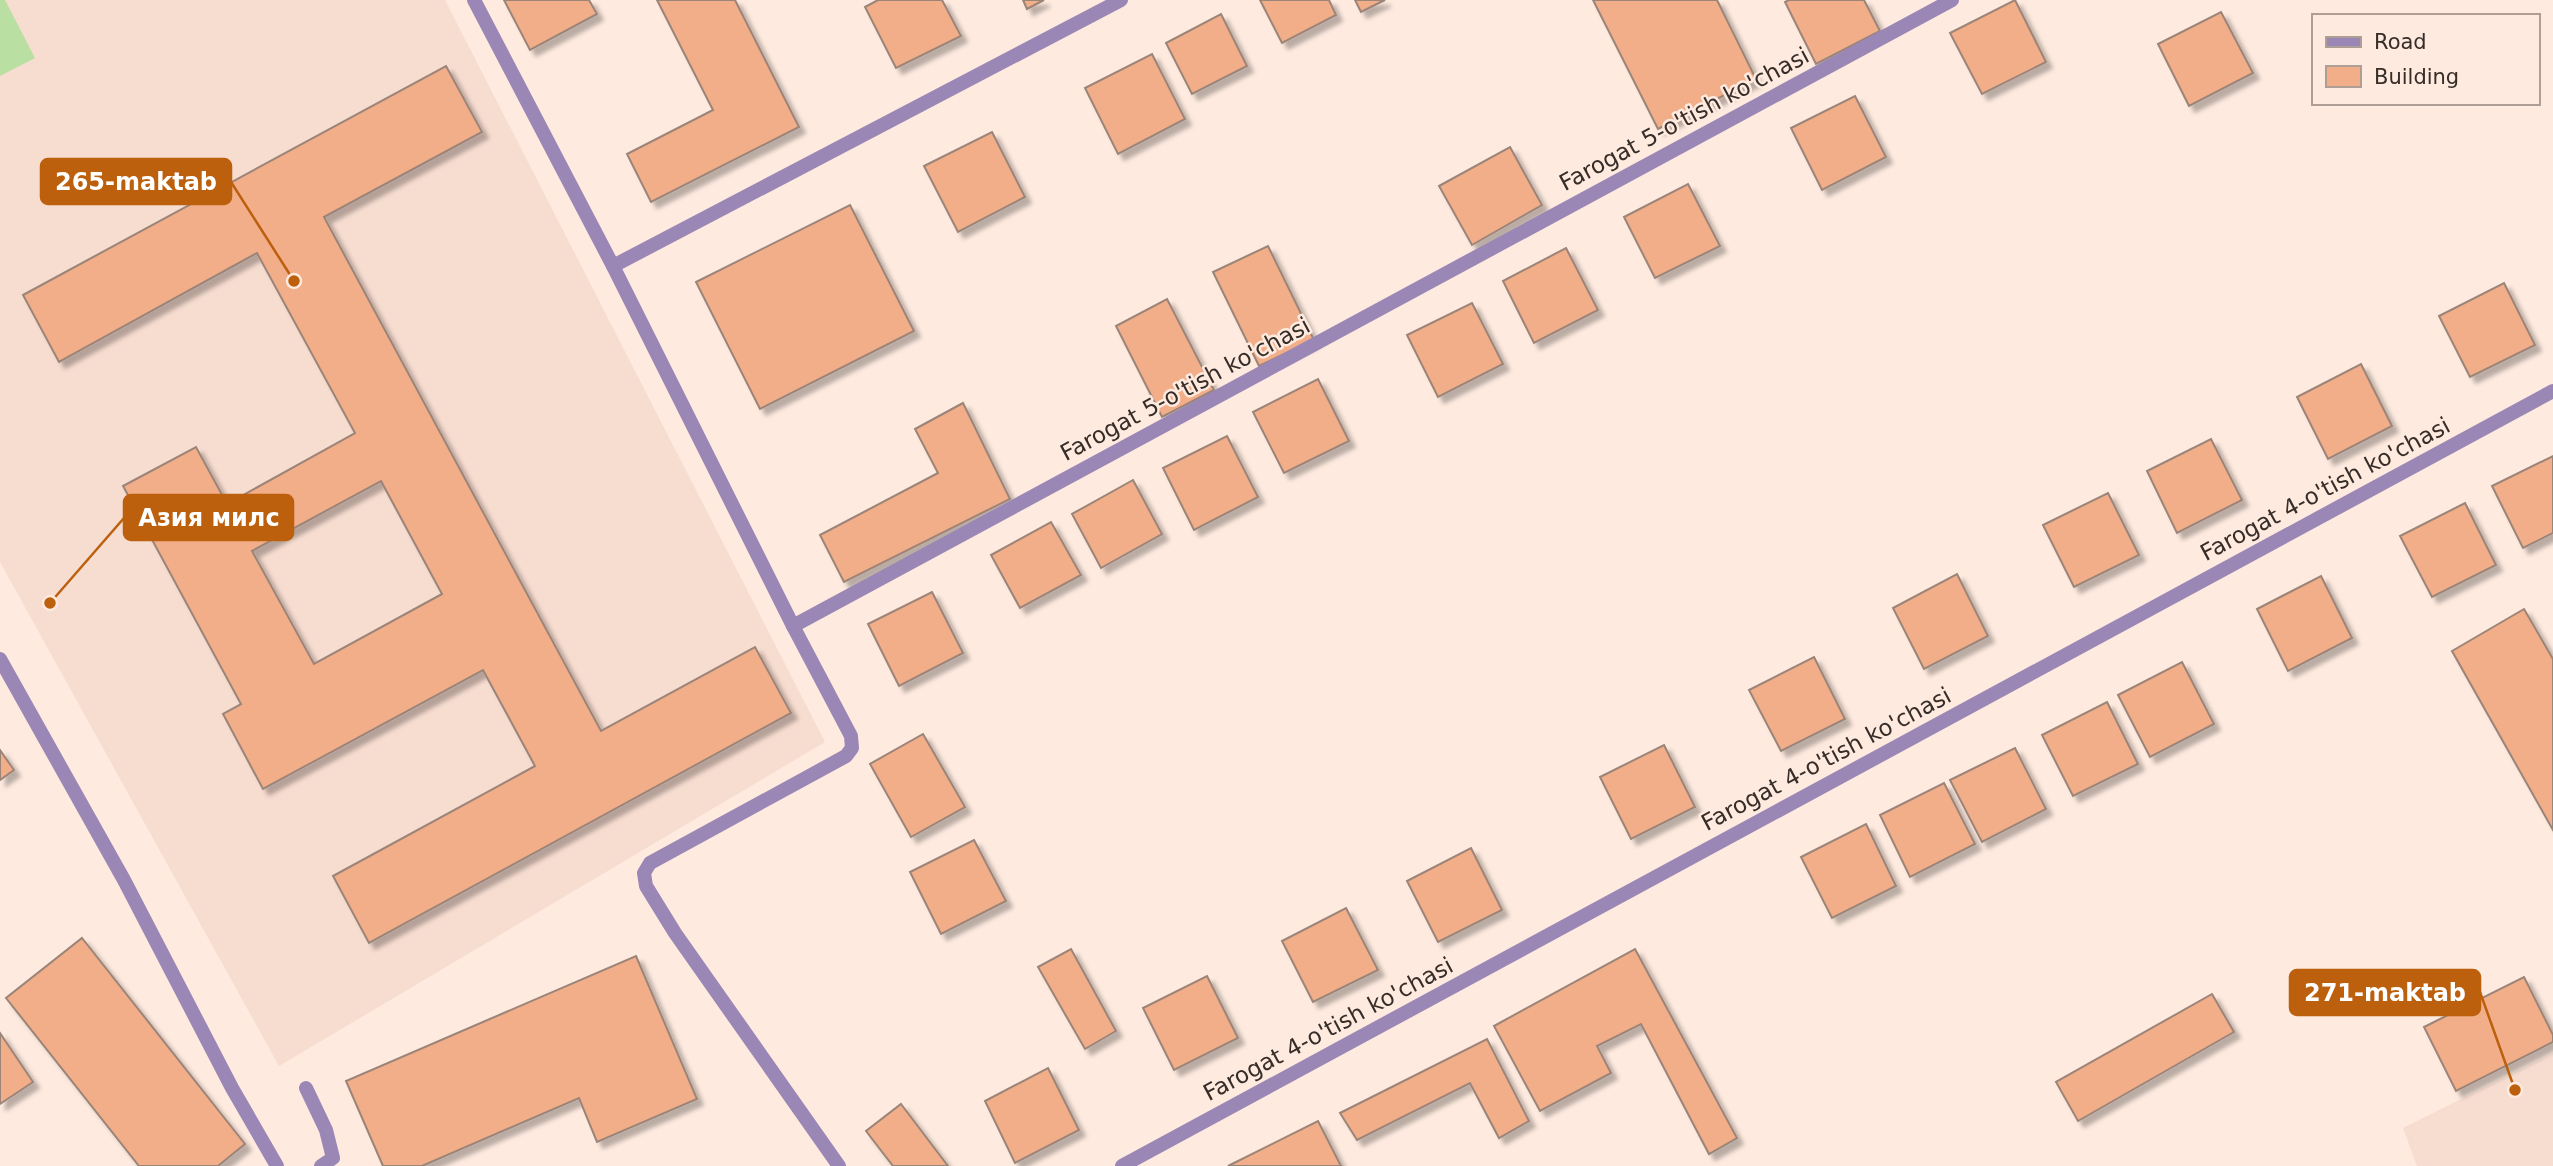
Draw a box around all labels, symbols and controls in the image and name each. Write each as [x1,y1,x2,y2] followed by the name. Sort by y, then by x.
[2312,14,2539,105] legend
[2374,30,2427,54] text: Road
[1555,42,1813,196] street label: Farogat 5-o'tish ko'chasi
[2374,65,2459,89] text: Building
[41,159,231,204] callout: 265-maktab
[55,168,217,196] text: 265-maktab
[1056,312,1314,466] street label: Farogat 5-o'tish ko'chasi
[2196,412,2454,566] street label: Farogat 4-o'tish ko'chasi
[124,495,293,540] callout: Азия милс
[138,504,280,532] text: Азия милс
[1697,682,1955,836] street label: Farogat 4-o'tish ko'chasi
[1199,952,1457,1106] street label: Farogat 4-o'tish ko'chasi
[2290,970,2480,1015] callout: 271-maktab
[2304,979,2466,1007] text: 271-maktab

